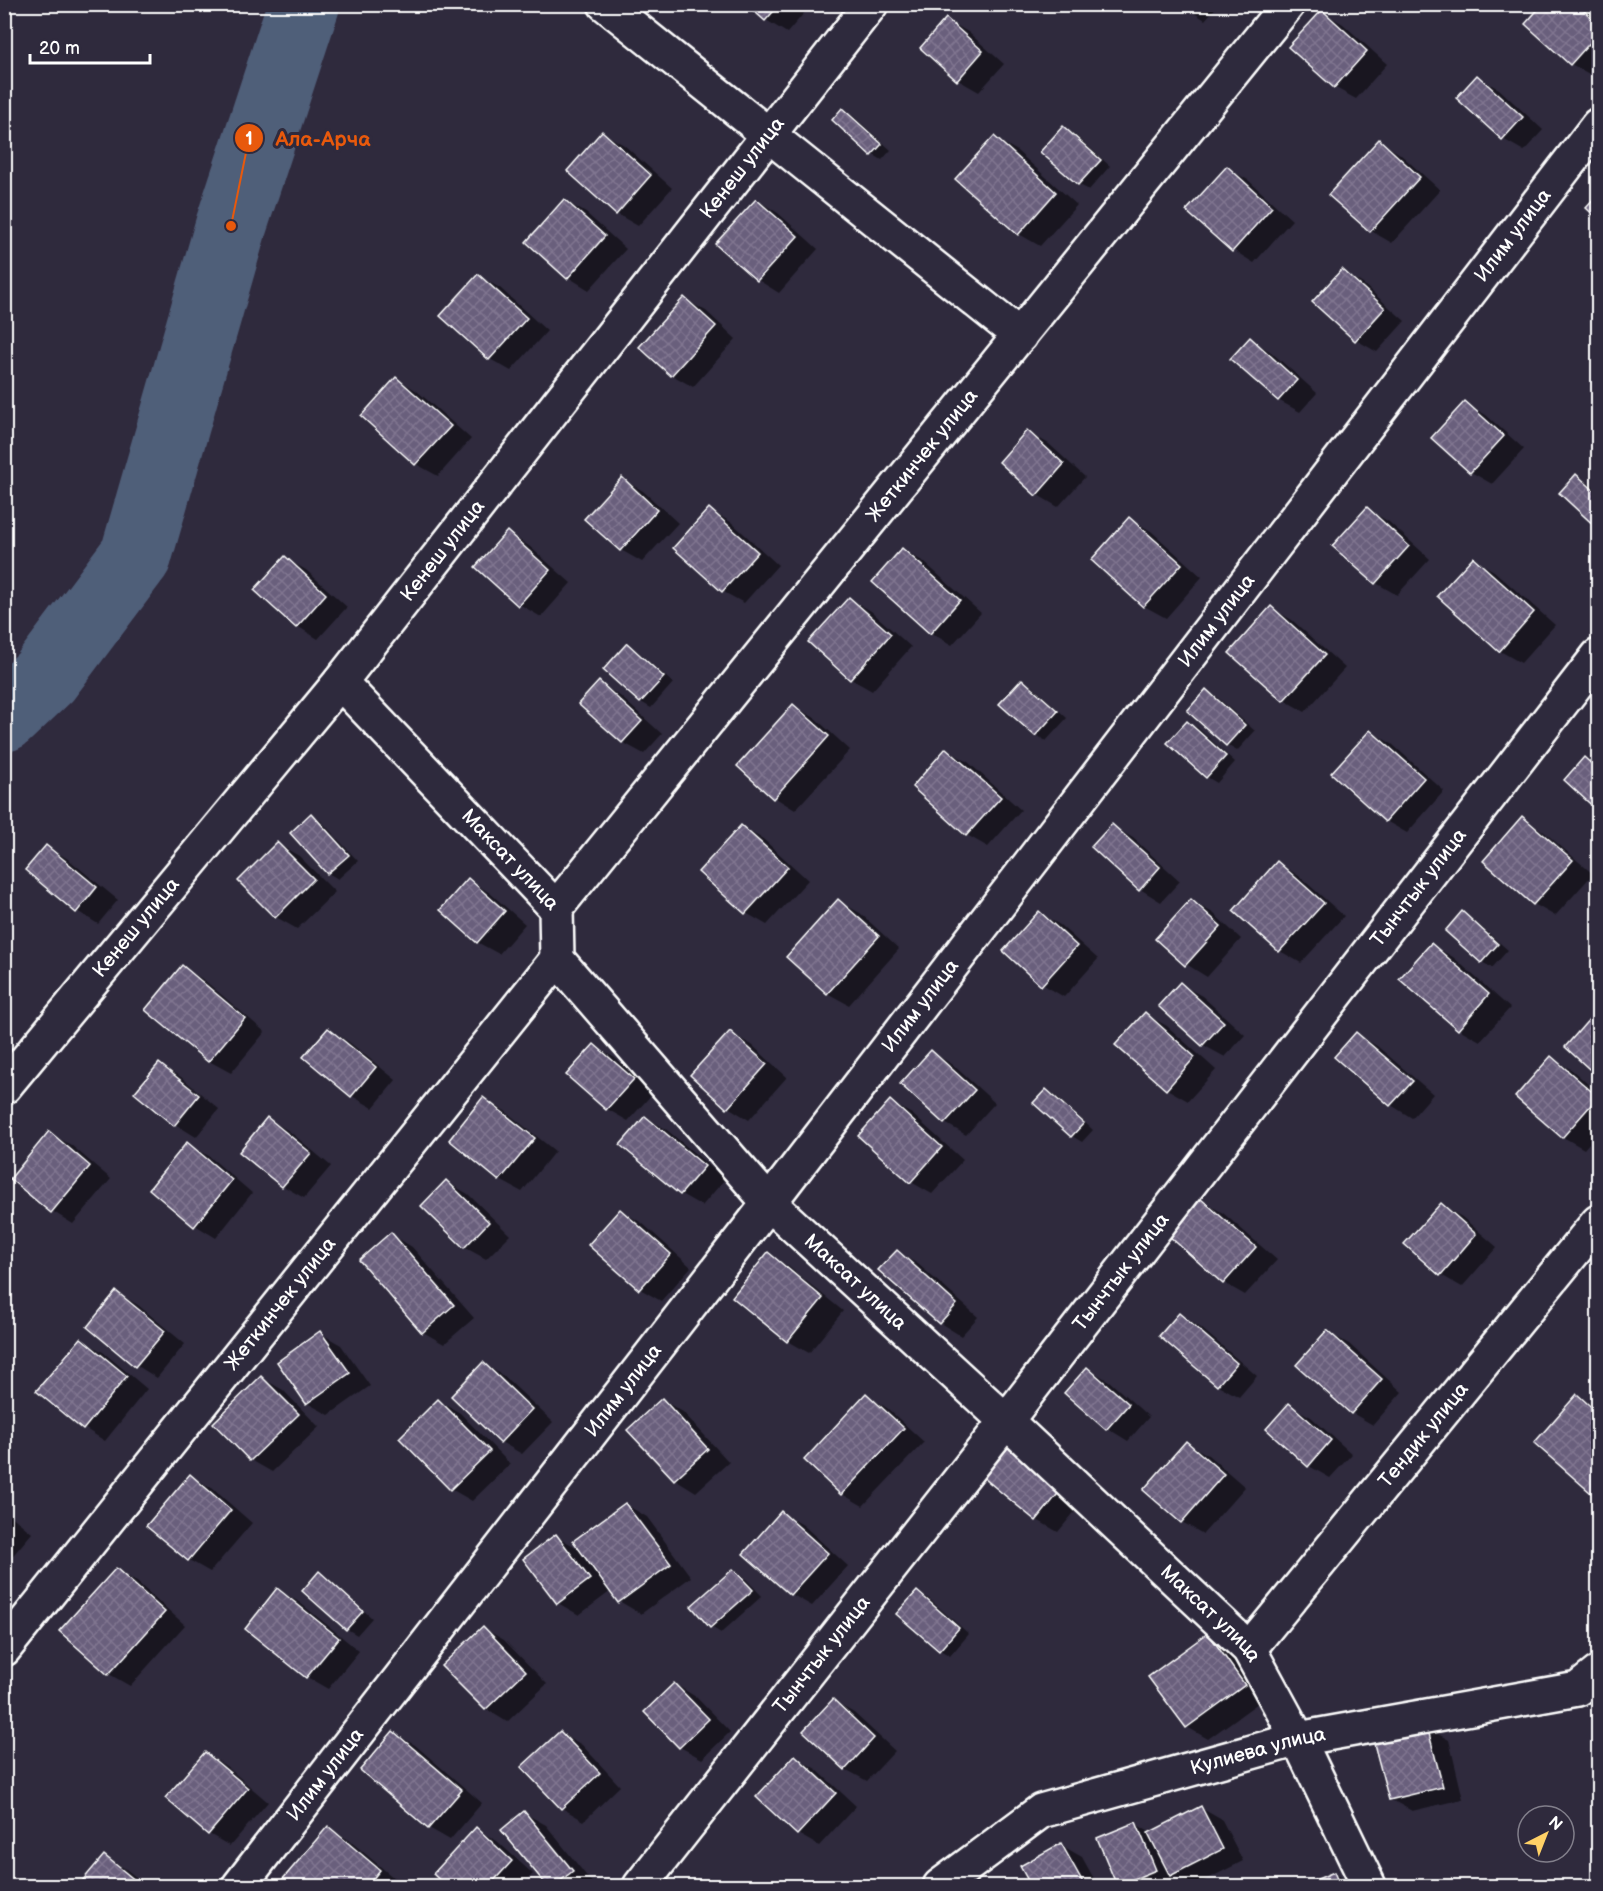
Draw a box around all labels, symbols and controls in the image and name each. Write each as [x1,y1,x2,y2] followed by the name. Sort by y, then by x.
[30,27,150,65] scale bar
[39,38,80,59] text: 20 m
[695,112,790,224] street label: Кенеш улица
[234,119,382,158] callout: Ала-Арча
[275,127,371,152] text: Ала-Арча
[245,129,253,150] text: 1
[1470,184,1557,287] street label: Илим улица
[861,384,983,527] street label: Жеткинчек улица
[396,495,490,606] street label: Кенеш улица
[1173,569,1260,672] street label: Илим улица
[456,804,564,915] street label: Максат улица
[1365,824,1472,952] street label: Тынчтык улица
[88,873,185,983] street label: Кенеш улица
[877,954,964,1057] street label: Илим улица
[1068,1208,1175,1336] street label: Тынчтык улица
[799,1229,912,1335] street label: Максат улица
[220,1232,341,1376] street label: Жеткинчек улица
[580,1339,667,1442] street label: Илим улица
[1374,1378,1474,1493] street label: Тендик улица
[1155,1560,1266,1667] street label: Максат улица
[768,1591,876,1719] street label: Тынчтык улица
[1188,1722,1328,1781] street label: Кулиева улица
[282,1723,369,1826] street label: Илим улица
[1516,1804,1576,1864] north arrow
[1544,1813,1566,1835] text: N

